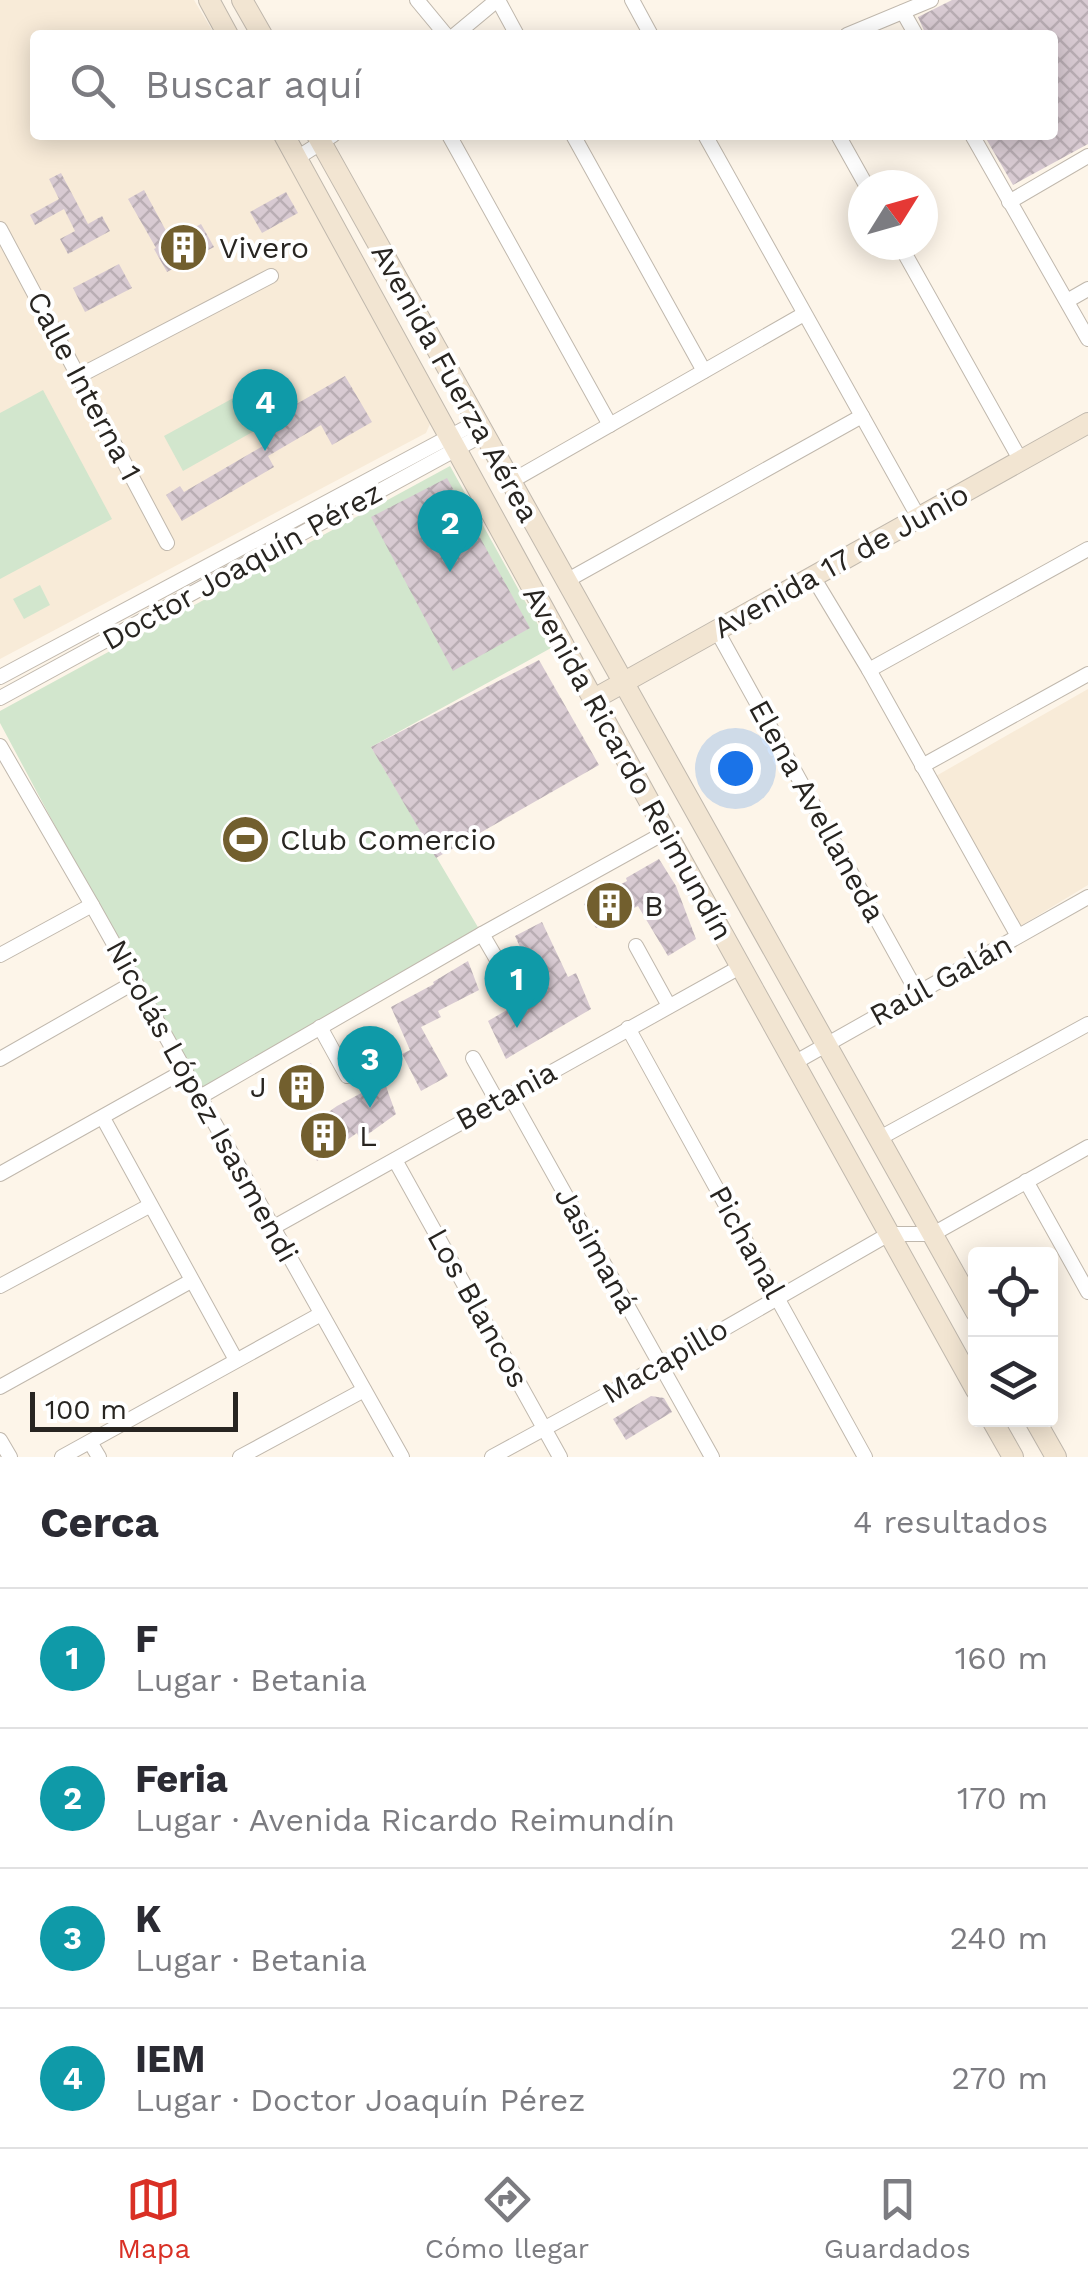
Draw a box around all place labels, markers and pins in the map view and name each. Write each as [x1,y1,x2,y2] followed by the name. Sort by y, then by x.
[158,222,210,274] building icon: Vivero
[219,230,309,265] place label: Vivero
[232,368,298,451] pin: 4
[418,490,482,572] pin: 2
[219,814,271,866] sports icon: Club Comercio
[280,822,496,857] place label: Club Comercio
[583,880,635,932] building icon: B
[644,888,664,923] place label: B
[484,946,550,1028] pin: 1
[338,1026,402,1108] pin: 3
[276,1061,328,1113] building icon: J
[250,1069,267,1104] place label: J
[298,1110,350,1162] building icon: L
[359,1118,377,1153] place label: L

